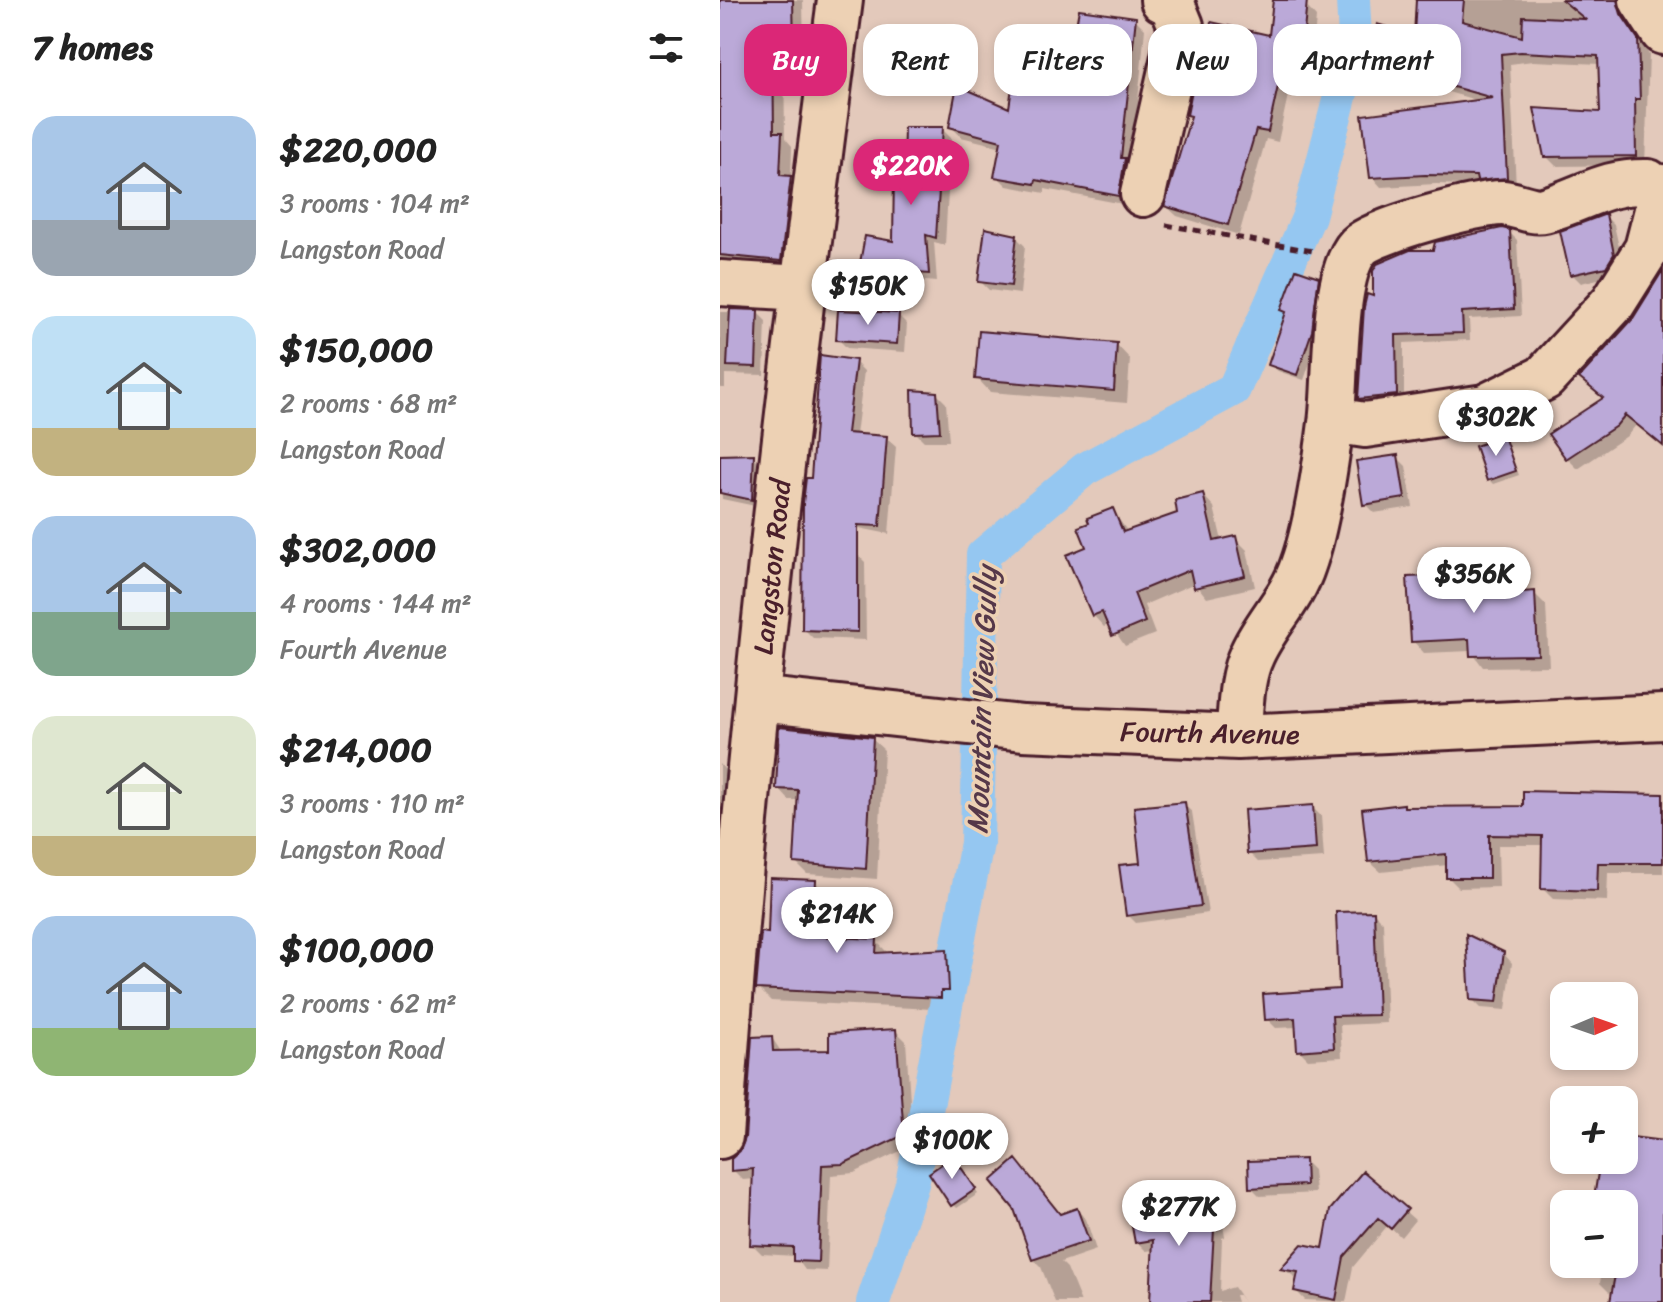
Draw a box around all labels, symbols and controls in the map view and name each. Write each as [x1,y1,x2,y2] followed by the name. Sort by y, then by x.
[32,18,153,78] text: 7 homes
[744,24,847,96] chip: Buy
[863,24,978,96] chip: Rent
[994,24,1132,96] chip: Filters
[1148,24,1257,96] chip: New
[1273,24,1461,96] chip: Apartment
[644,26,688,70] icon: filters
[280,120,437,180] text: $220,000
[855,139,967,207] pin: $220K
[871,142,951,188] text: $220K
[96,148,192,244] icon: home
[280,180,470,226] text: 3 rooms · 104 m²
[280,226,444,272] text: Langston Road
[812,259,924,327] pin: $150K
[830,262,906,308] text: $150K
[280,320,433,380] text: $150,000
[96,348,192,444] icon: home
[280,380,457,426] text: 2 rooms · 68 m²
[1440,390,1552,458] pin: $302K
[1456,393,1536,439] text: $302K
[280,426,444,472] text: Langston Road
[738,475,806,657] street label: Langston Road
[280,520,436,580] text: $302,000
[1418,547,1530,615] pin: $356K
[96,548,192,644] icon: home
[1435,550,1513,596] text: $356K
[950,561,1014,834] water label: Mountain View Gully
[280,580,472,626] text: 4 rooms · 144 m²
[280,626,447,672] text: Fourth Avenue
[1120,707,1300,759] street label: Fourth Avenue
[280,720,432,780] text: $214,000
[96,748,192,844] icon: home
[280,780,465,826] text: 3 rooms · 110 m²
[280,826,444,872] text: Langston Road
[781,887,893,955] pin: $214K
[799,890,875,936] text: $214K
[280,920,434,980] text: $100,000
[96,948,192,1044] icon: home
[280,980,457,1026] text: 2 rooms · 62 m²
[1550,982,1638,1070] north arrow
[1550,982,1638,1278] map controls
[280,1026,444,1072] text: Langston Road
[1550,1086,1638,1174] button: +
[896,1113,1008,1181] pin: $100K
[913,1116,991,1162] text: $100K
[1123,1180,1235,1248] pin: $277K
[1140,1183,1218,1229] text: $277K
[1550,1190,1638,1278] button: −

